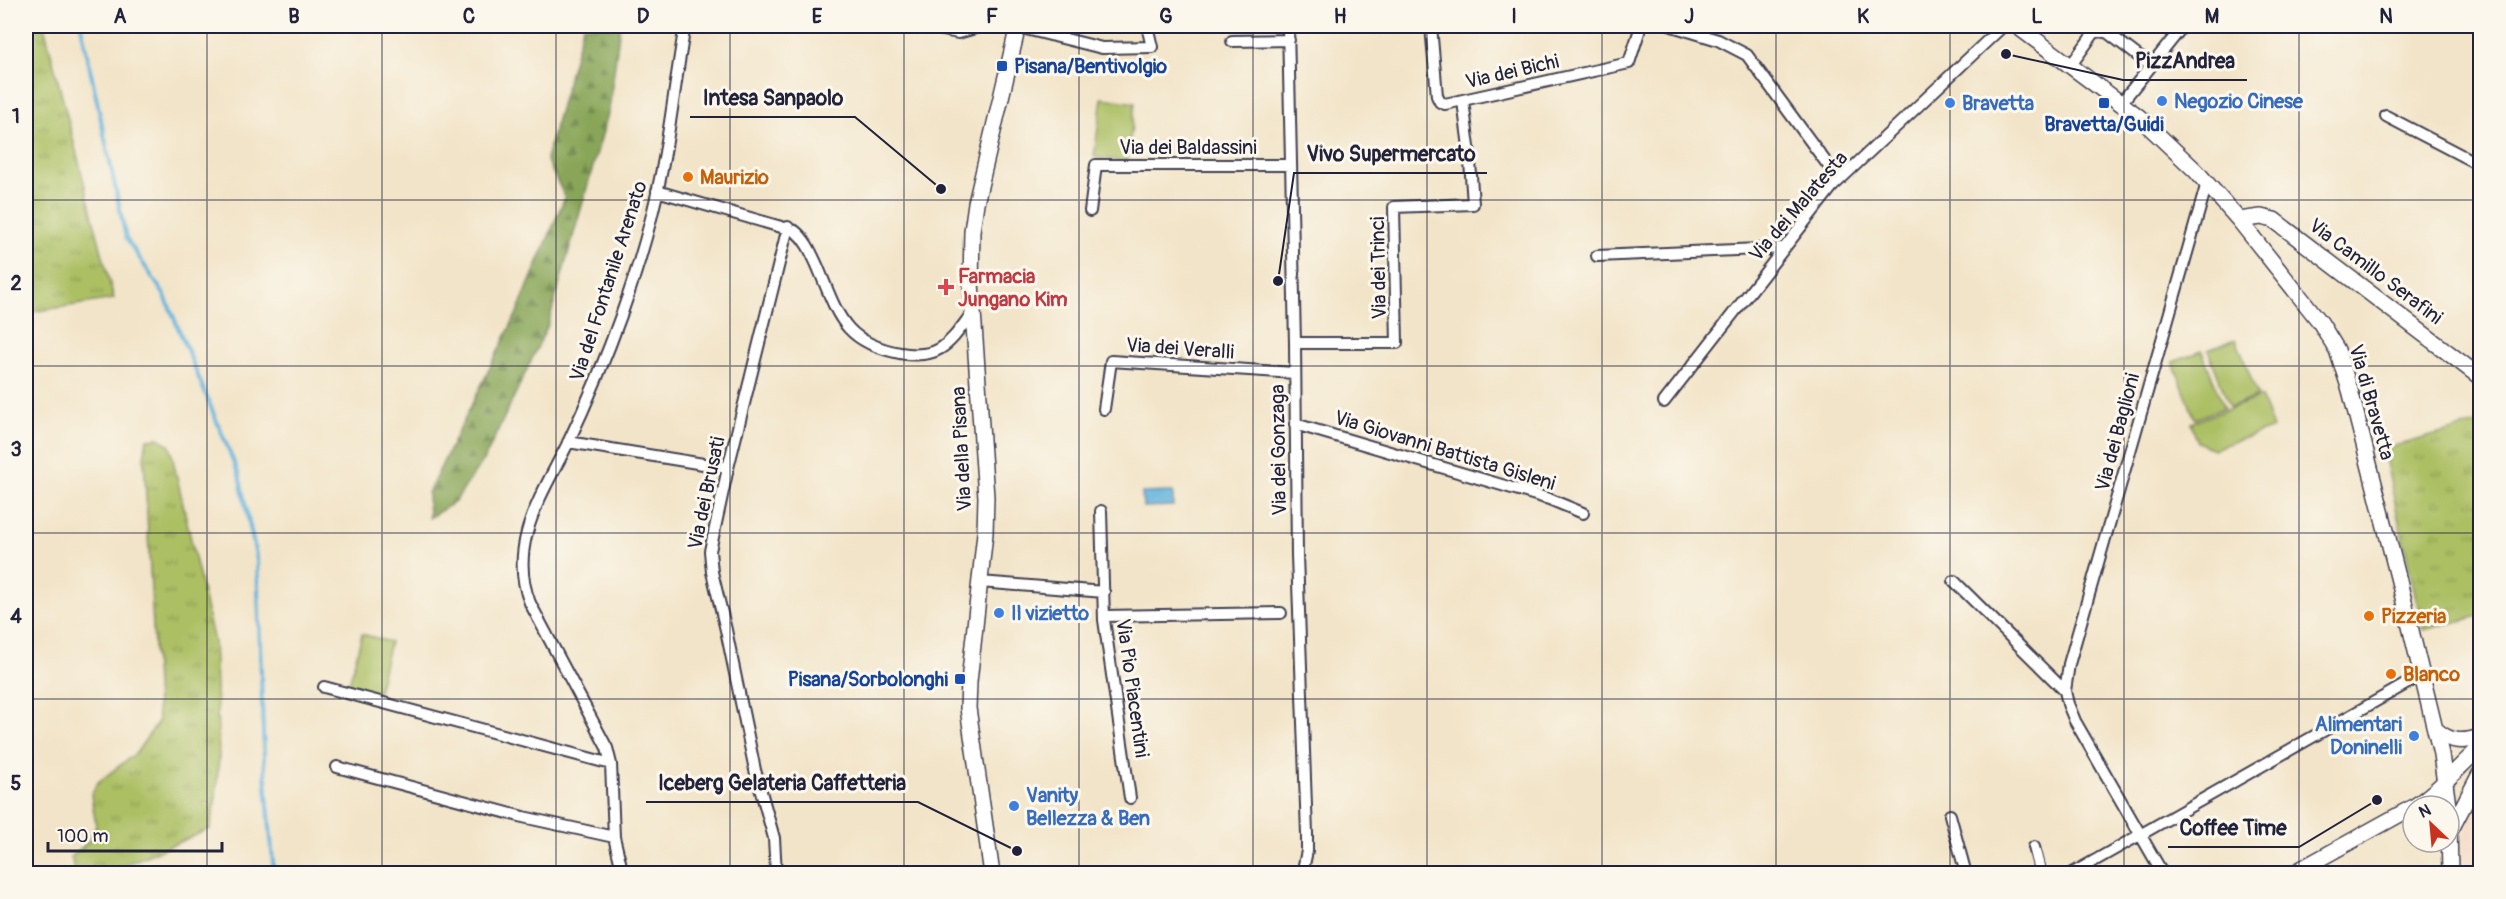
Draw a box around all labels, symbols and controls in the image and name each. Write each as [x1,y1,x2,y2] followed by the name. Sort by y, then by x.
[114,4,127,29] text: A
[288,4,300,29] text: B
[463,4,475,29] text: C
[637,4,650,29] text: D
[812,4,823,29] text: E
[986,4,998,29] text: F
[1159,4,1173,29] text: G
[1334,4,1347,29] text: H
[1511,4,1517,29] text: I
[1684,4,1694,29] text: J
[1857,4,1869,29] text: K
[2031,4,2043,29] text: L
[2205,4,2219,29] text: M
[2379,4,2393,29] text: N
[2123,41,2247,80] callout: PizzAndrea
[2135,48,2235,75] text: PizzAndrea
[1463,49,1561,94] street label: Via dei Bichi
[1014,54,1167,79] place label: Pisana/Bentivolgio
[995,59,1009,73] marker: Pisana/Bentivolgio
[690,78,855,117] callout: Intesa Sanpaolo
[703,85,844,112] text: Intesa Sanpaolo
[2174,89,2304,114] place label: Negozio Cinese
[1962,91,2034,116] place label: Bravetta
[2155,94,2169,108] marker: Negozio Cinese
[1943,96,1957,110] marker: Bravetta
[2097,96,2111,110] marker: Bravetta/Guidi
[12,104,20,129] text: 1
[2044,112,2164,137] place label: Bravetta/Guidi
[1294,134,1487,173] callout: Vivo Supermercato
[1119,135,1257,160] street label: Via dei Baldassini
[1307,141,1476,168] text: Vivo Supermercato
[1744,146,1853,267] street label: Via dei Malatesta
[700,165,769,190] place label: Maurizio
[681,170,695,184] marker: Maurizio
[564,177,653,385] street label: Via del Fontanile Arenato
[2304,213,2448,330] street label: Via Camillo Serafini
[1365,216,1392,320] street label: Via dei Trinci
[958,264,1068,312] place label: Farmacia Jungano Kim
[10,271,22,296] text: 2
[939,280,953,294] marker: Farmacia Jungano Kim
[1125,332,1235,365] street label: Via dei Veralli
[2343,342,2400,463] street label: Via di Bravetta
[2090,370,2145,494] street label: Via dei Baglioni
[1265,384,1292,516] street label: Via dei Gonzaga
[946,386,977,512] street label: Via della Pisana
[1331,405,1559,496] street label: Via Giovanni Battista Gisleni
[682,434,731,552] street label: Via dei Brusati
[10,437,22,462] text: 3
[1011,601,1089,626] place label: Il vizietto
[10,604,22,629] text: 4
[2381,604,2446,629] place label: Pizzeria
[992,606,1006,620] marker: Il vizietto
[2362,609,2376,623] marker: Pizzeria
[1110,617,1155,759] street label: Via Pio Piacentini
[2403,662,2460,687] place label: Blanco
[788,667,948,692] place label: Pisana/Sorbolonghi
[2384,667,2398,681] marker: Blanco
[953,672,967,686] marker: Pisana/Sorbolonghi
[2315,712,2402,760] place label: Alimentari Doninelli
[2407,729,2421,743] marker: Alimentari Doninelli
[646,763,918,802] callout: Iceberg Gelateria Caffetteria
[658,770,906,797] text: Iceberg Gelateria Caffetteria
[11,771,22,796] text: 5
[1026,783,1150,831] place label: Vanity Bellezza & Ben
[2401,794,2461,854] north arrow
[1007,799,1021,813] marker: Vanity Bellezza & Ben
[2416,800,2434,823] text: N
[2168,808,2299,847] callout: Coffee Time
[48,815,222,853] scale bar
[2179,815,2287,842] text: Coffee Time
[57,825,109,848] text: 100 m

